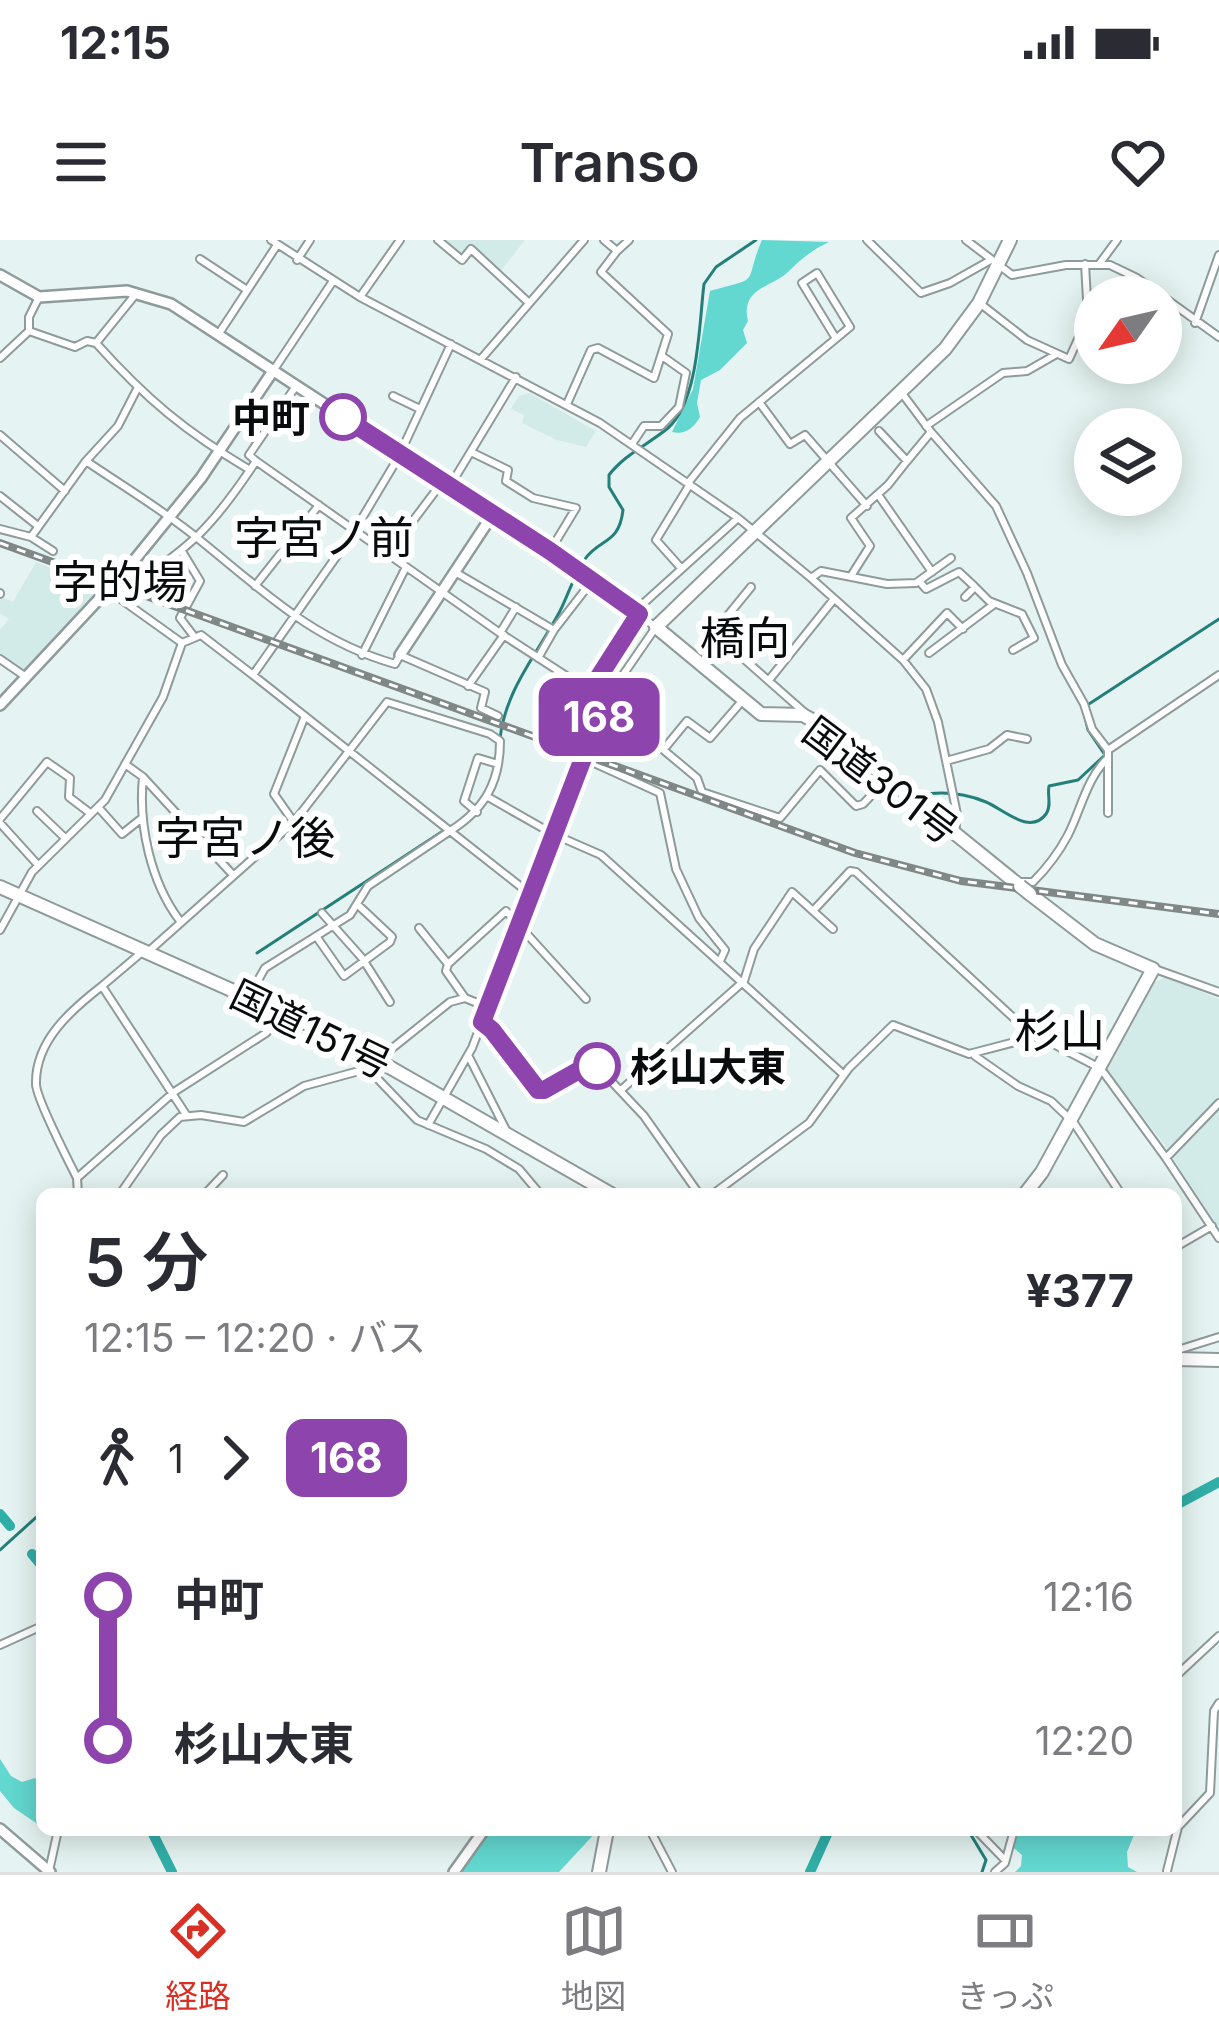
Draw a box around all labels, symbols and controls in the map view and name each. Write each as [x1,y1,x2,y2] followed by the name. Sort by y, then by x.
[60,15,171,70] text: 12:15
[48,129,114,195] icon: menu
[1105,129,1171,195] icon: heart
[519,130,700,195] text: Transo
[1074,276,1182,384] north arrow
[1074,276,1182,516] map controls
[232,394,310,441] place label: 中町
[321,395,365,439] marker: 中町
[1074,408,1182,516] button: layers
[234,510,414,565] district label: 字宮ノ前
[52,554,188,609] district label: 字的場
[700,610,790,665] district label: 橋向
[530,678,668,756] line badge: 168
[563,691,635,742] text: 168
[794,707,968,853] street label: 国道301号
[155,810,335,865] district label: 字宮ノ後
[223,970,399,1088] street label: 国道151号
[1015,1003,1105,1058] district label: 杉山
[630,1043,786,1090] place label: 杉山大東
[575,1044,619,1088] marker: 杉山大東
[84,1222,208,1302] text: 5 分
[1026,1263,1134,1318] text: ¥377
[84,1314,426,1361] text: 12:15 – 12:20 · バス
[84,1425,150,1491] icon: walk
[202,1425,268,1491] icon: forward
[310,1432,383,1483] text: 168
[168,1435,184,1482] text: 1
[174,1572,264,1627] text: 中町
[1043,1573,1134,1620] text: 12:16
[174,1716,354,1771] text: 杉山大東
[1035,1717,1134,1764] text: 12:20
[165,1898,231,2018] tab: 経路
[561,1898,627,2018] tab: 地図
[956,1898,1054,2018] tab: きっぷ

